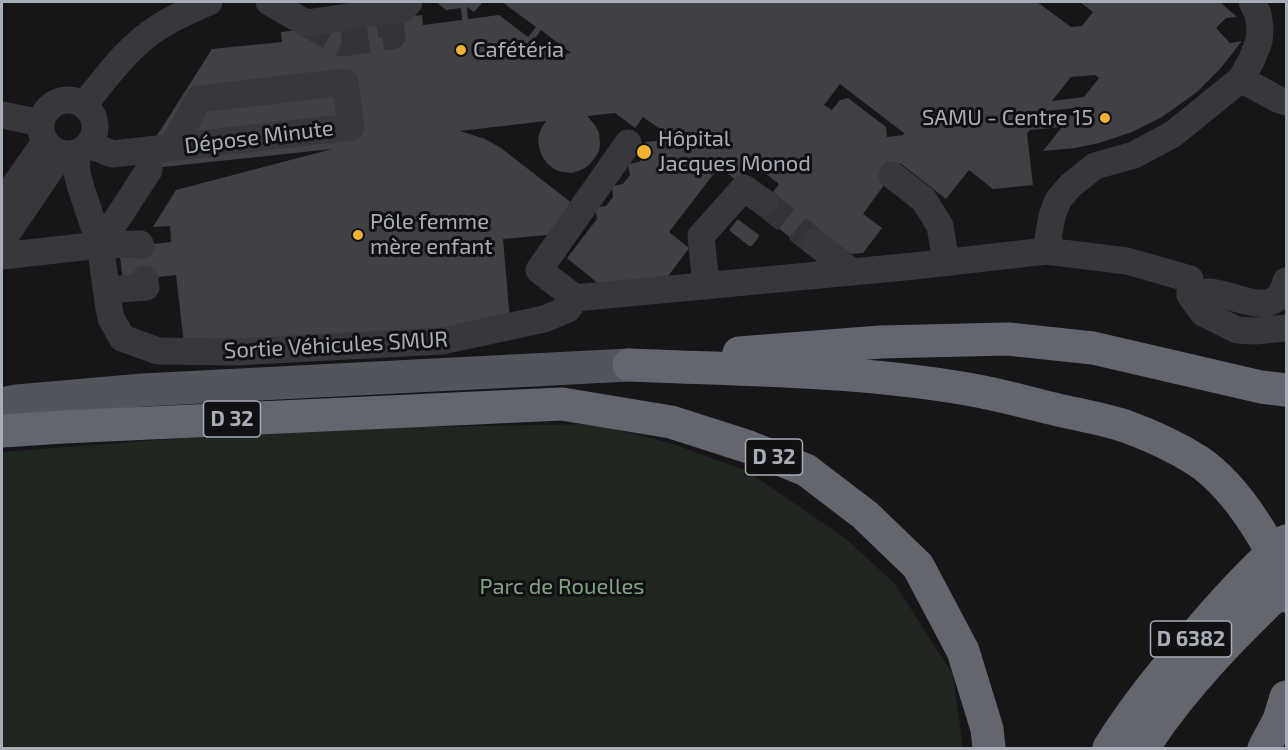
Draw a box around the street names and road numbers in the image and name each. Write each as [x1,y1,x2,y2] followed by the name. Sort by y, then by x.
[183,115,335,159] street label: Dépose Minute
[223,326,449,364] street label: Sortie Véhicules SMUR
[204,401,260,437] road number: D 32
[746,439,802,475] road number: D 32
[1150,621,1232,657] road number: D 6382

